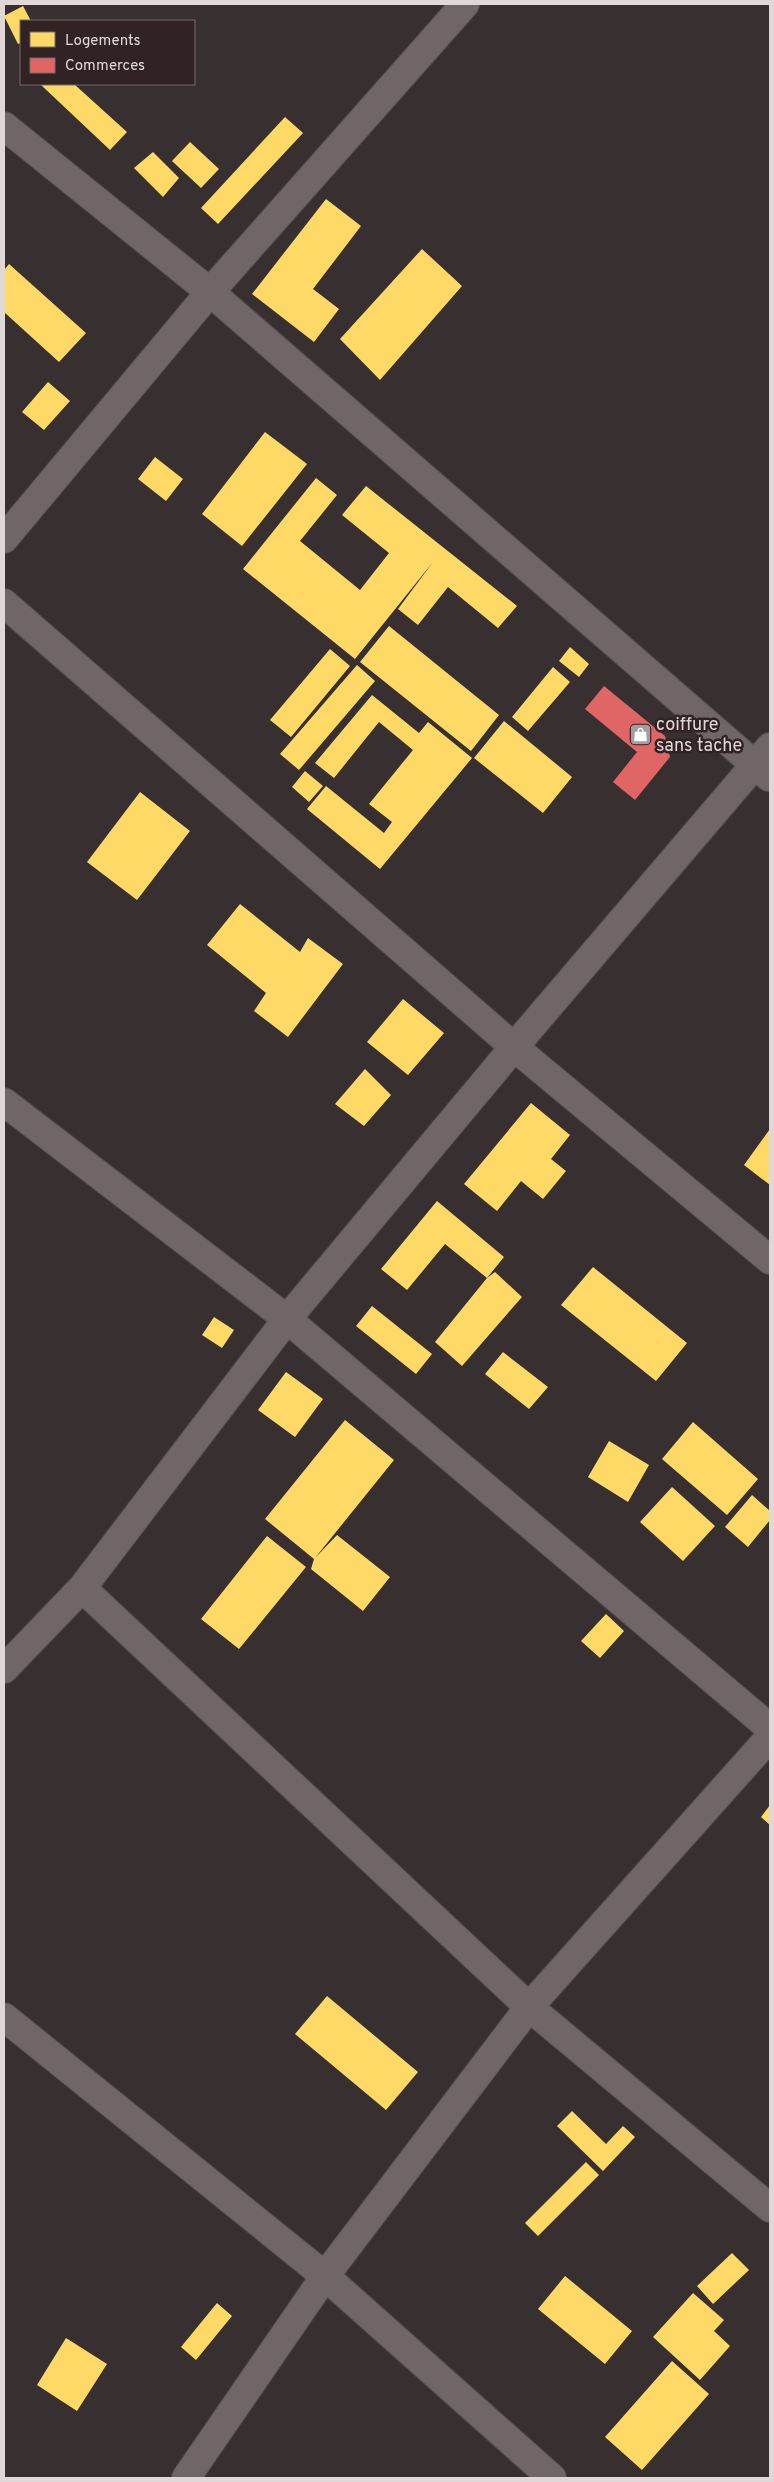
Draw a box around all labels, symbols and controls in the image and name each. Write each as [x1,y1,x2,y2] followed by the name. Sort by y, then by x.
[20,20,195,85] legend
[65,32,141,51] text: Logements
[65,57,145,76] text: Commerces
[656,714,742,758] place label: coiffure sans tache
[628,723,652,747] shop icon: coiffure sans tache

